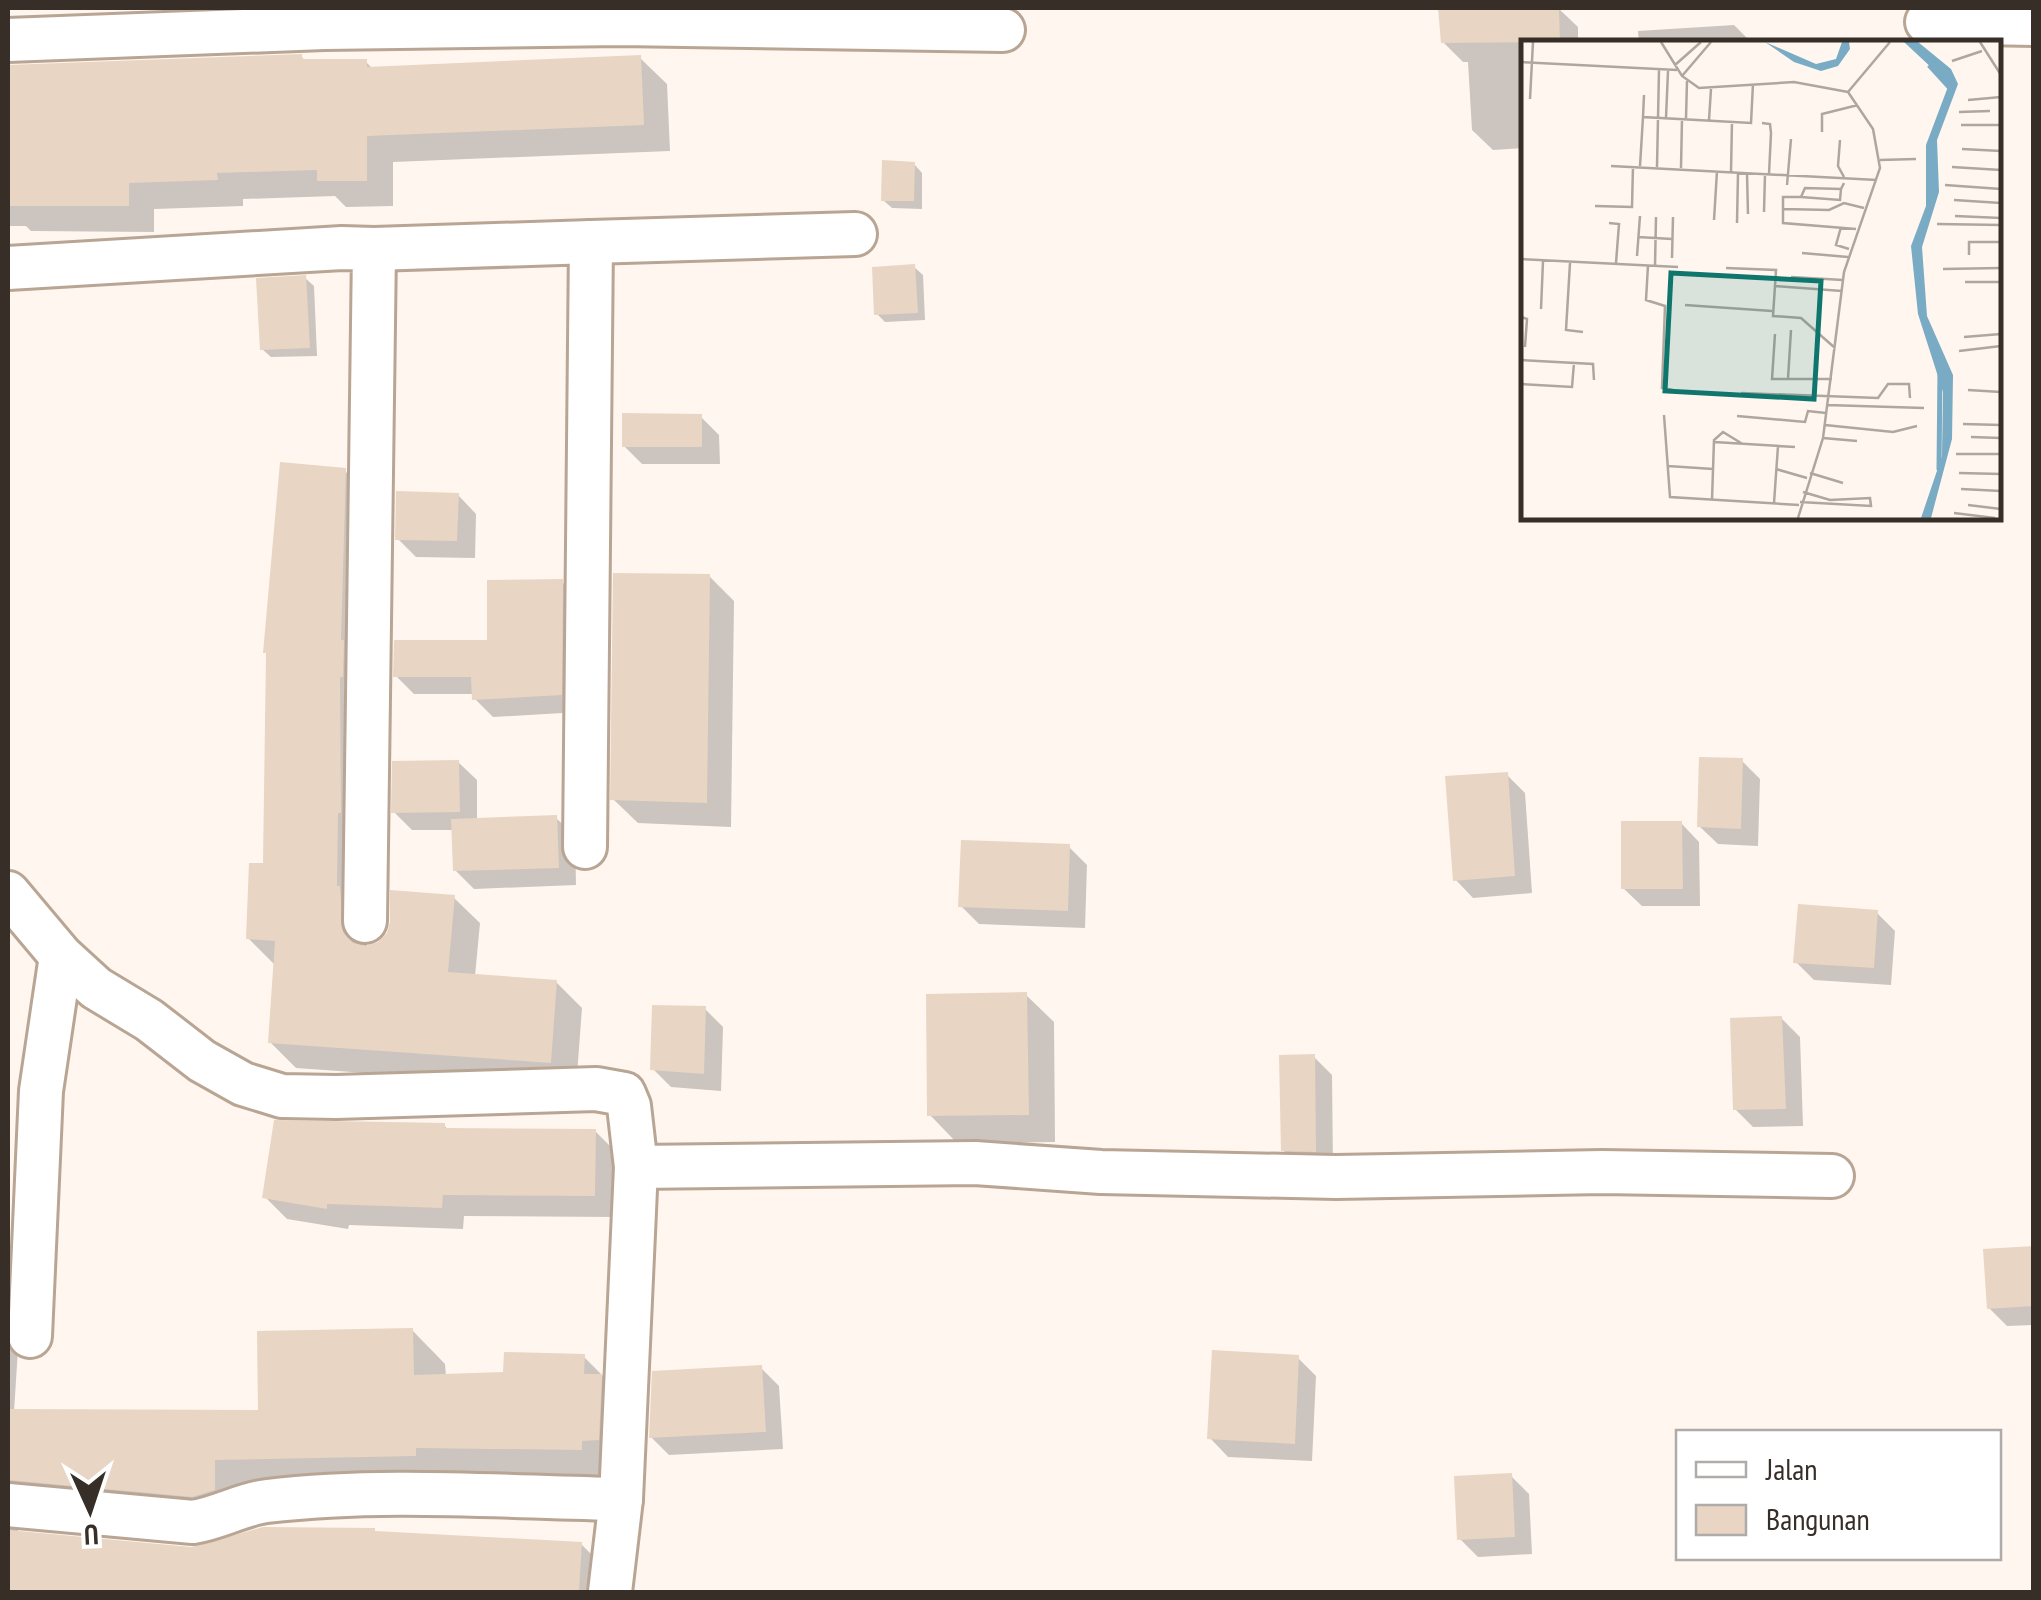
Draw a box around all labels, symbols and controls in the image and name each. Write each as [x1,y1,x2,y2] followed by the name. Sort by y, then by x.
[1521,40,2001,520] inset map
[1676,1430,2001,1560] legend
[1765,1449,1817,1488] text: Jalan
[40,1460,140,1560] north arrow
[1766,1499,1870,1538] text: Bangunan
[83,1517,100,1554] text: U

